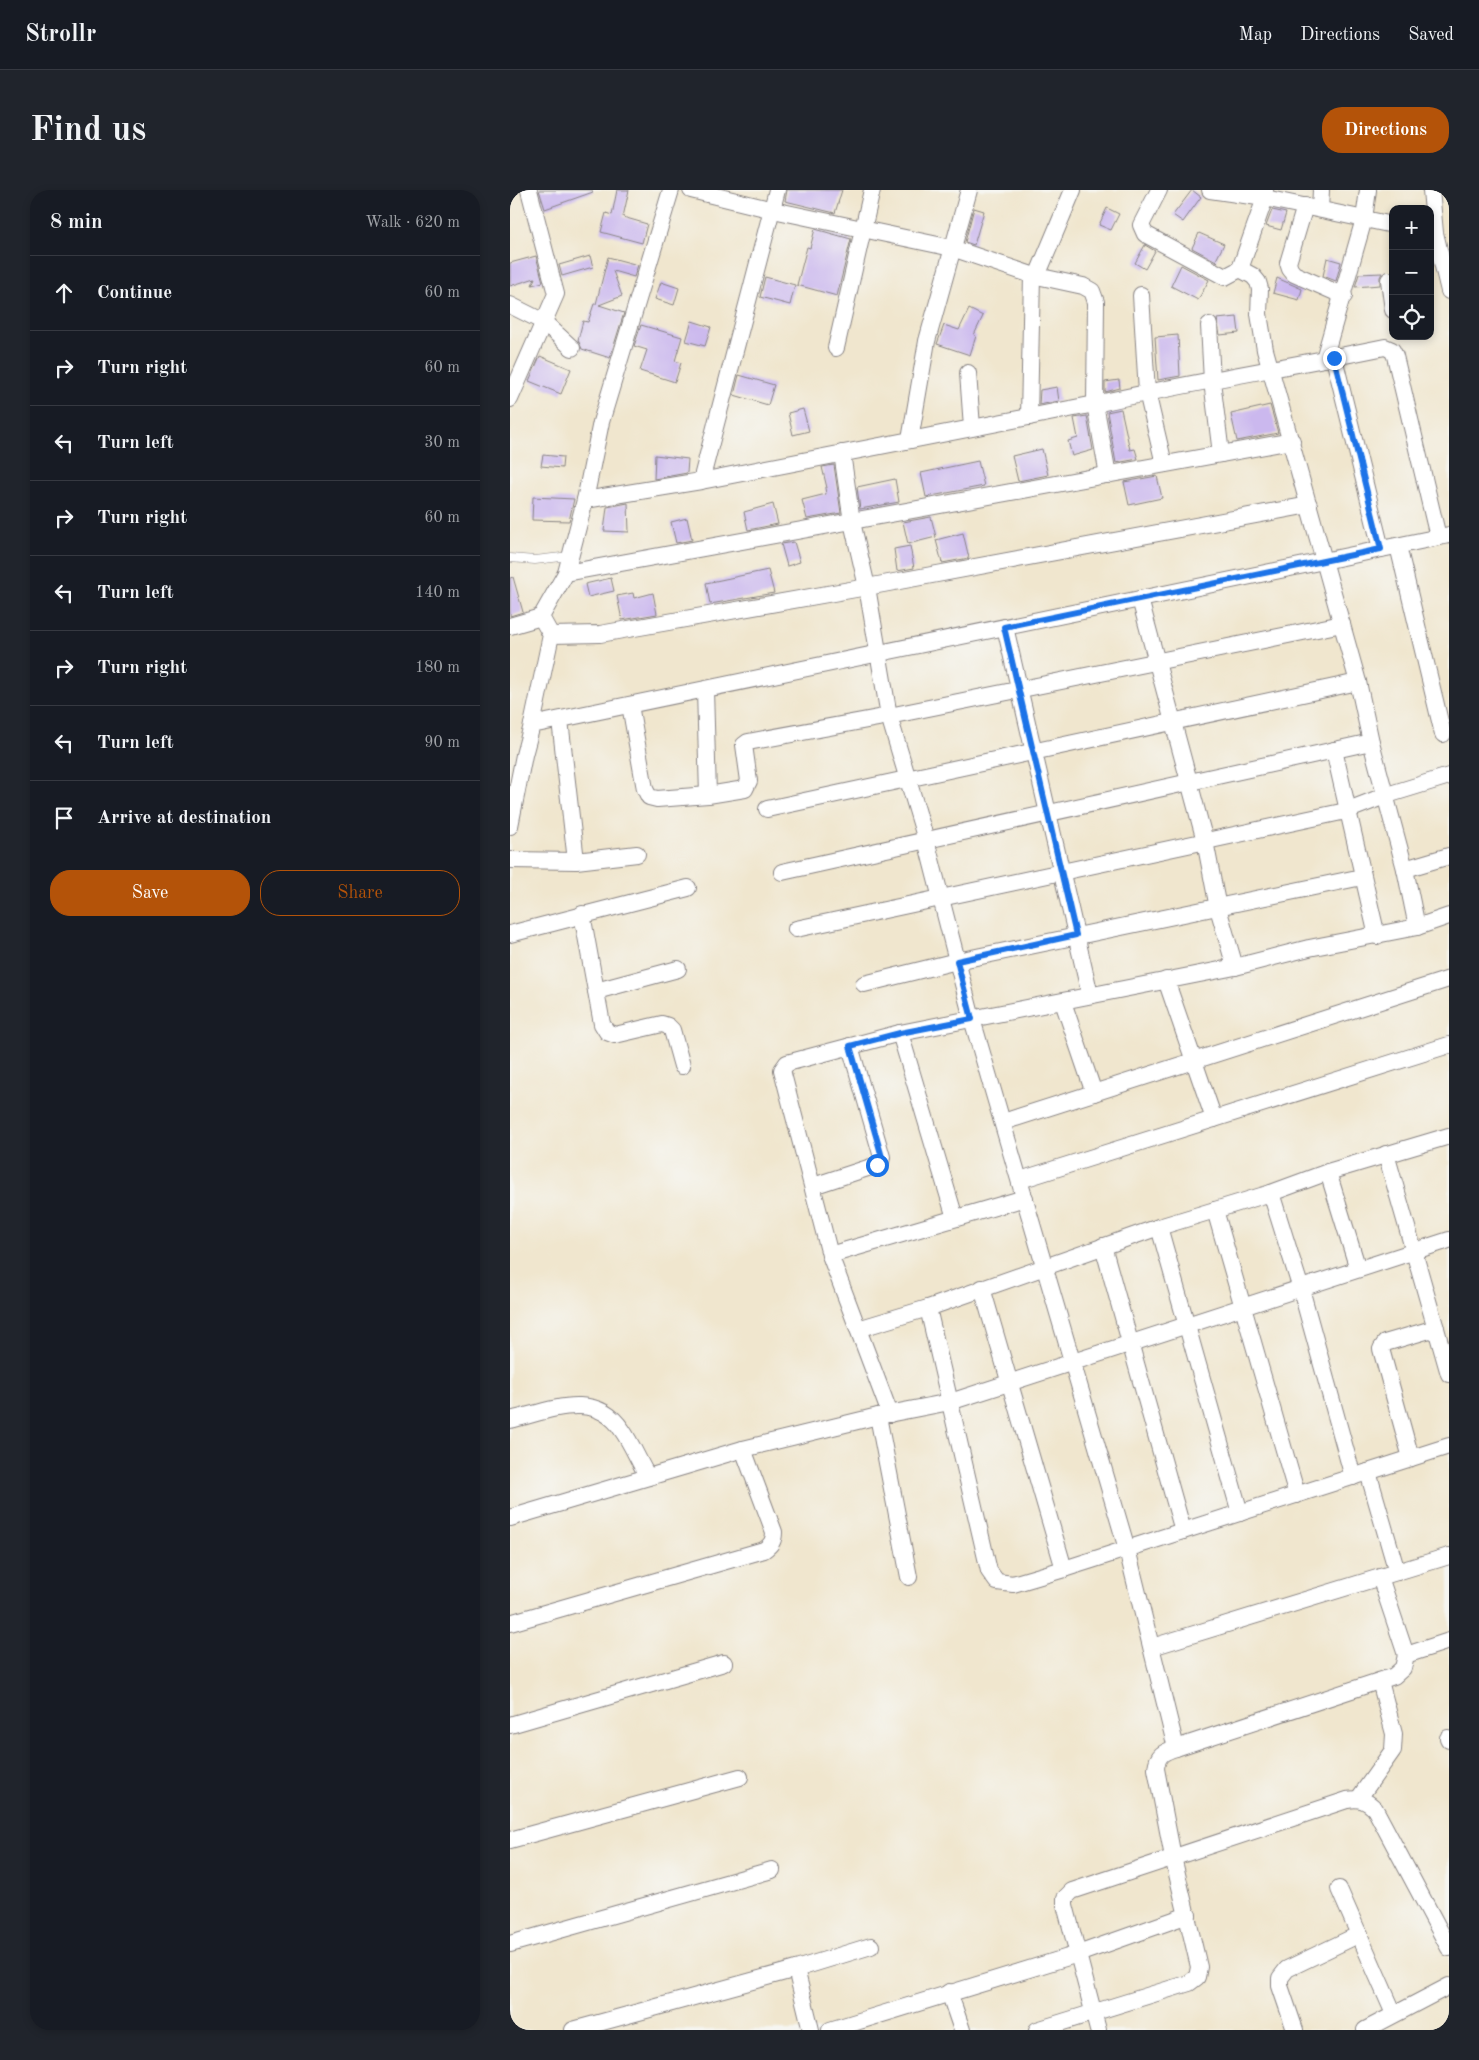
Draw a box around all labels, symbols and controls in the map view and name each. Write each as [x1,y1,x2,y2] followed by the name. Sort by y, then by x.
[25,23,96,47] text: Strollr
[1239,26,1272,44] text: Map
[1300,26,1380,44] text: Directions
[1408,26,1454,44] text: Saved
[1322,107,1449,153] button: Directions
[30,113,146,148] text: Find us
[1389,205,1434,340] map controls
[1389,205,1434,250] button: +
[50,212,103,233] text: 8 min
[365,215,460,231] text: Walk · 620 m
[1389,250,1434,295] button: −
[50,279,78,307] icon: ahead
[97,284,172,303] text: Continue
[424,285,460,301] text: 60 m
[1389,295,1434,340] button: locate
[1323,347,1346,370] route end
[50,354,78,382] icon: right
[97,359,187,378] text: Turn right
[424,360,460,376] text: 60 m
[50,429,78,457] icon: left
[97,434,174,453] text: Turn left
[424,435,460,451] text: 30 m
[50,504,78,532] icon: right
[97,509,187,528] text: Turn right
[424,510,460,526] text: 60 m
[50,579,78,607] icon: left
[97,584,174,603] text: Turn left
[415,585,460,601] text: 140 m
[50,654,78,682] icon: right
[97,659,187,678] text: Turn right
[415,660,460,676] text: 180 m
[50,729,78,757] icon: left
[97,734,174,753] text: Turn left
[424,735,460,751] text: 90 m
[50,804,78,832] icon: arrive
[97,809,271,828] text: Arrive at destination
[50,870,250,916] button: Save
[260,870,460,916] button: Share
[866,1154,889,1177] route start

